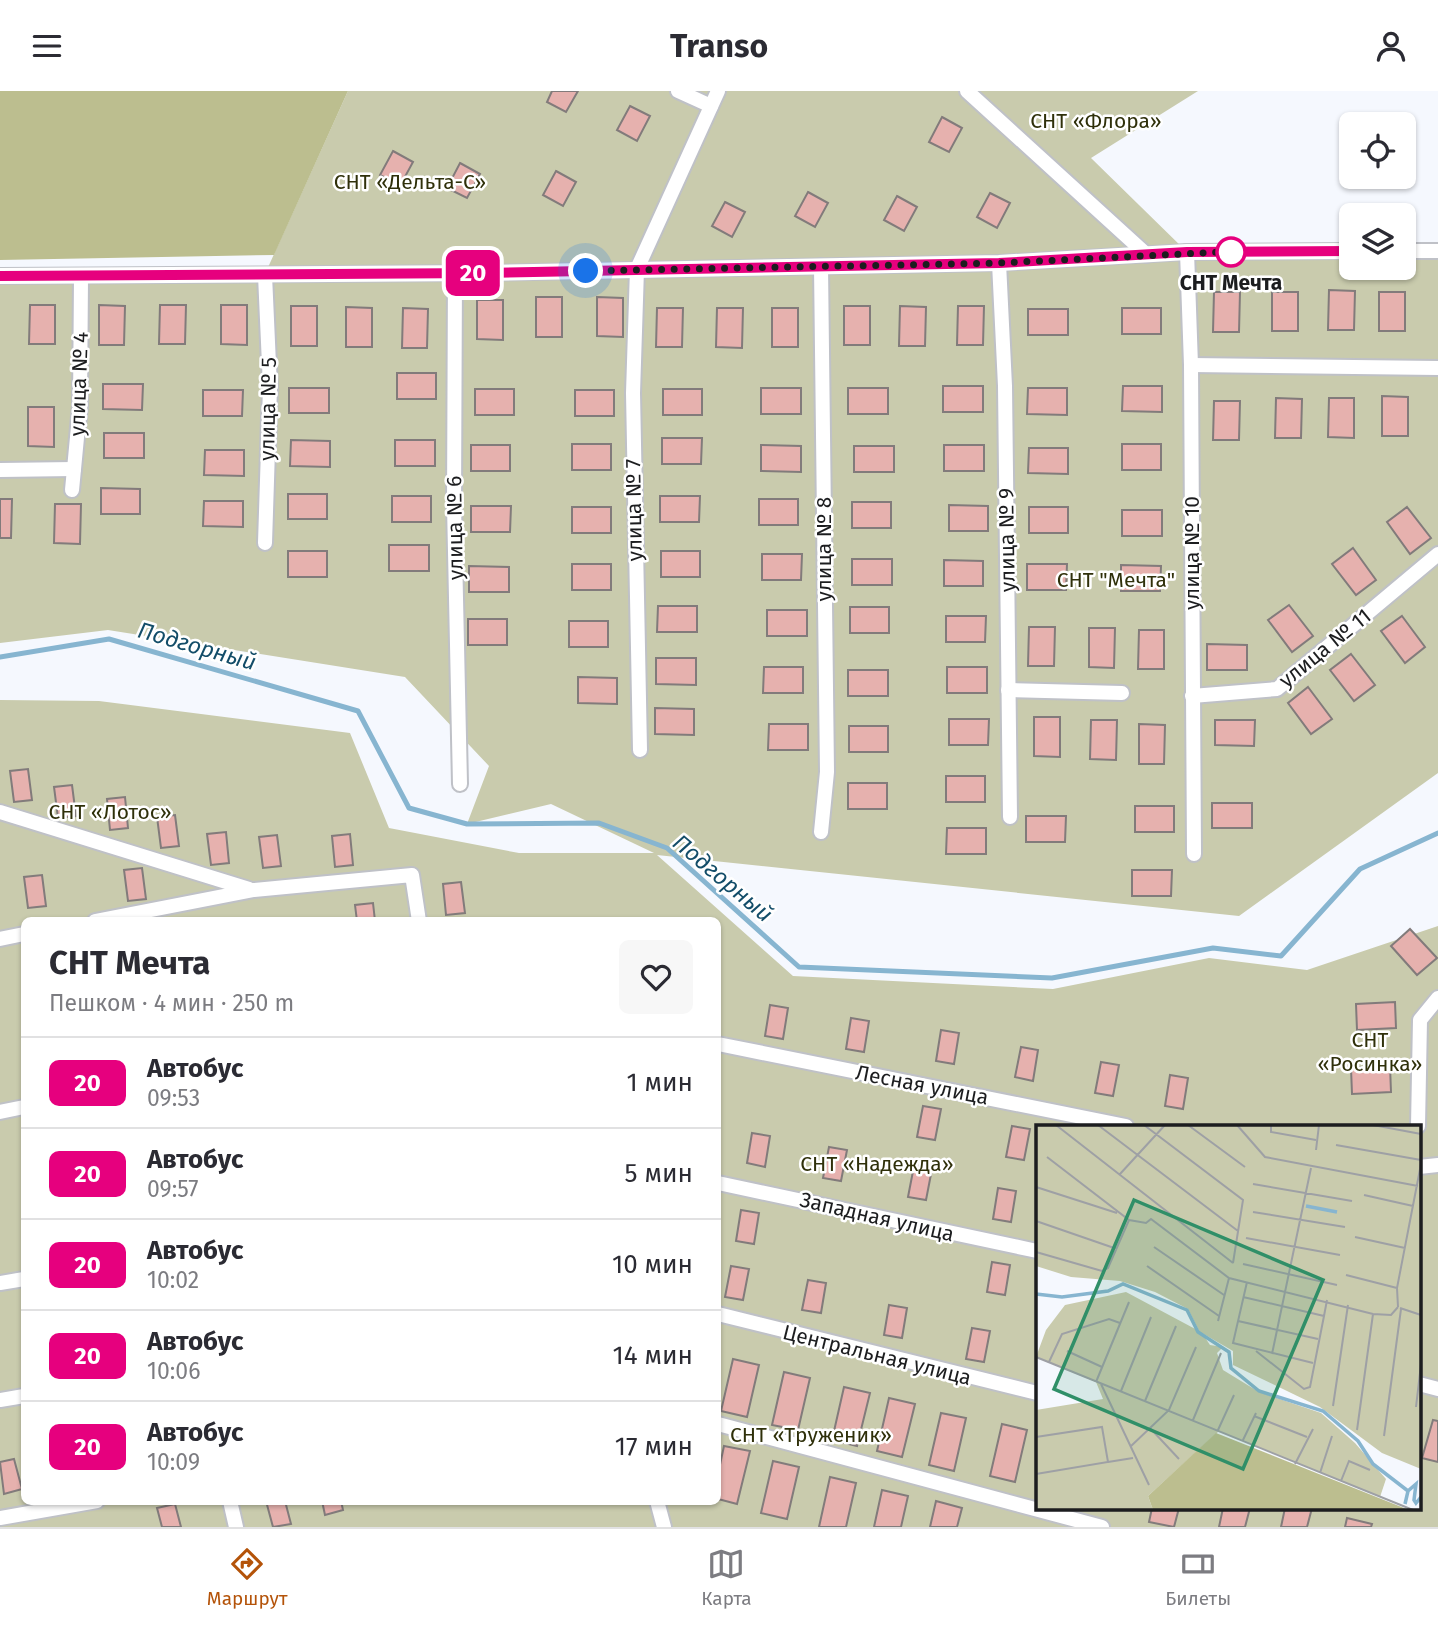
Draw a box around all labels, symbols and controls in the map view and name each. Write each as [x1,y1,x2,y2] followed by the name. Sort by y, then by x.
[28,27,66,65] icon: menu
[670,27,768,65] text: Transo
[1372,27,1410,65] icon: person
[1030,108,1162,134] park label: СНТ «Флора»
[1339,112,1416,280] map controls
[1339,112,1416,189] button: locate
[334,169,486,195] park label: СНТ «Дельта-С»
[1339,203,1416,280] button: layers
[1216,237,1246,267] marker: СНТ Мечта
[442,250,504,296] line badge: 20
[568,253,603,288] your location
[460,259,486,287] text: 20
[1180,270,1282,296] place label: СНТ Мечта
[64,331,94,437] street label: улица № 4
[254,357,282,461] street label: улица № 5
[620,459,648,561] street label: улица № 7
[441,476,469,580] street label: улица № 6
[993,488,1021,592] street label: улица № 9
[1179,496,1205,610] street label: улица № 10
[811,497,837,601] street label: улица № 8
[1057,567,1175,593] park label: СНТ "Мечта"
[1274,603,1376,693] street label: улица № 11
[134,616,260,676] water label: Подгорный
[48,799,172,825] park label: СНТ «Лотос»
[667,828,779,928] water label: Подгорный
[619,940,693,1014] button: heart
[49,943,210,983] text: СНТ Мечта
[49,989,294,1017] text: Пешком · 4 мин · 250 m
[1318,1027,1422,1077] park label: СНТ «Росинка»
[147,1053,244,1084] text: Автобус
[853,1059,991,1111] street label: Лесная улица
[626,1067,693,1098] text: 1 мин
[74,1069,101,1097] text: 20
[147,1084,200,1112] text: 09:53
[1036,1125,1420,1509] inset map
[147,1144,244,1175] text: Автобус
[800,1151,954,1177] park label: СНТ «Надежда»
[625,1158,693,1189] text: 5 мин
[74,1160,101,1188] text: 20
[147,1175,198,1203] text: 09:57
[797,1187,957,1247] street label: Западная улица
[147,1235,244,1266] text: Автобус
[612,1249,693,1280] text: 10 мин
[74,1251,101,1279] text: 20
[147,1266,199,1294] text: 10:02
[780,1319,974,1391] street label: Центральная улица
[147,1326,244,1357] text: Автобус
[613,1340,693,1371] text: 14 мин
[74,1342,101,1370] text: 20
[147,1357,200,1385] text: 10:06
[147,1417,244,1448] text: Автобус
[730,1422,892,1448] park label: СНТ «Труженик»
[615,1431,693,1462] text: 17 мин
[74,1433,101,1461] text: 20
[147,1448,200,1476] text: 10:09
[207,1545,288,1610] tab: Маршрут
[701,1545,752,1610] tab: Карта
[1165,1545,1231,1610] tab: Билеты

